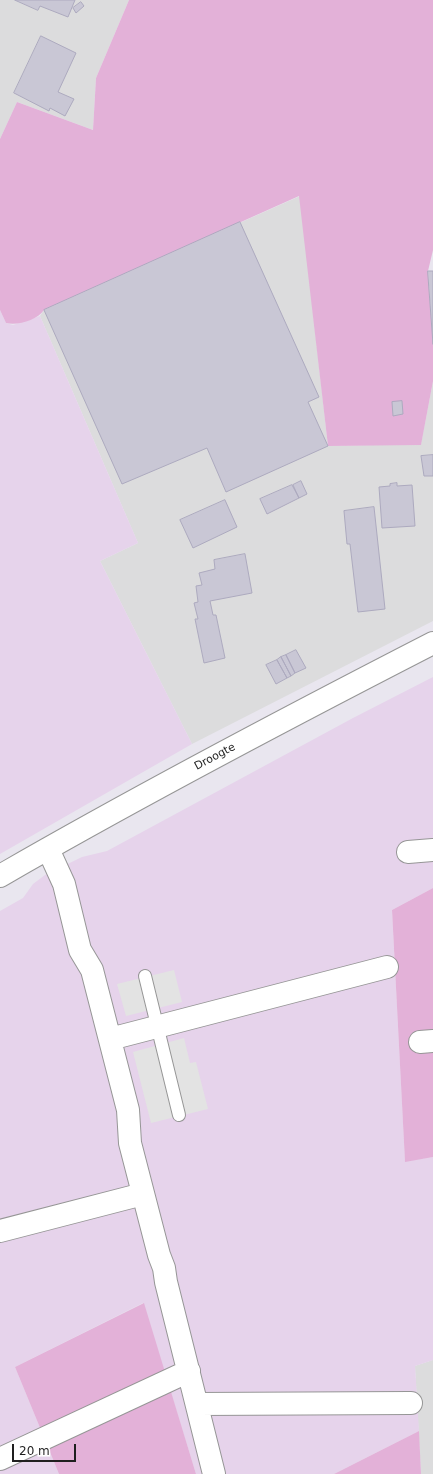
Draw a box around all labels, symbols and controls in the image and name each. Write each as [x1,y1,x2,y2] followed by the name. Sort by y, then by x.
[192,741,238,773] street label: Droogte
[14,1436,78,1462] scale bar
[19,1444,50,1458] text: 20 m

